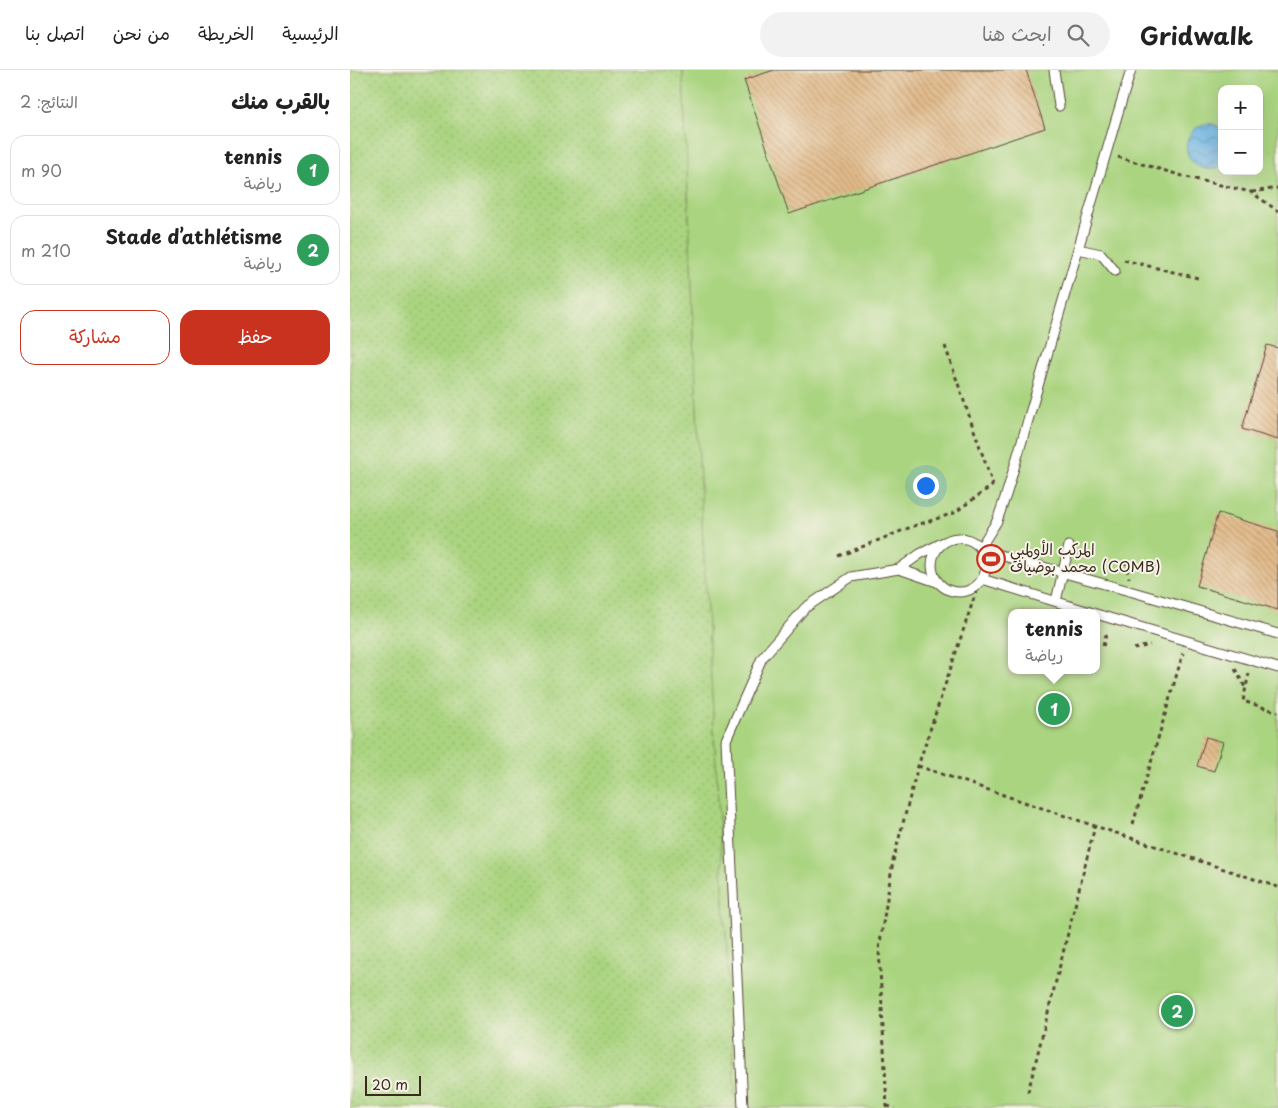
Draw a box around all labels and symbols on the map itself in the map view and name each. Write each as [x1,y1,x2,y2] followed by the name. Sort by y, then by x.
[913,473,939,499] your location
[1010,537,1161,577] place label: المركب الأولمبي محمد بوضياف (COMB)
[976,544,1006,574] sports icon: المركب الأولمبي محمد بوضياف (COMB)
[1038,690,1070,728] pin: 1
[1161,992,1193,1030] pin: 2
[365,1073,421,1096] scale bar

